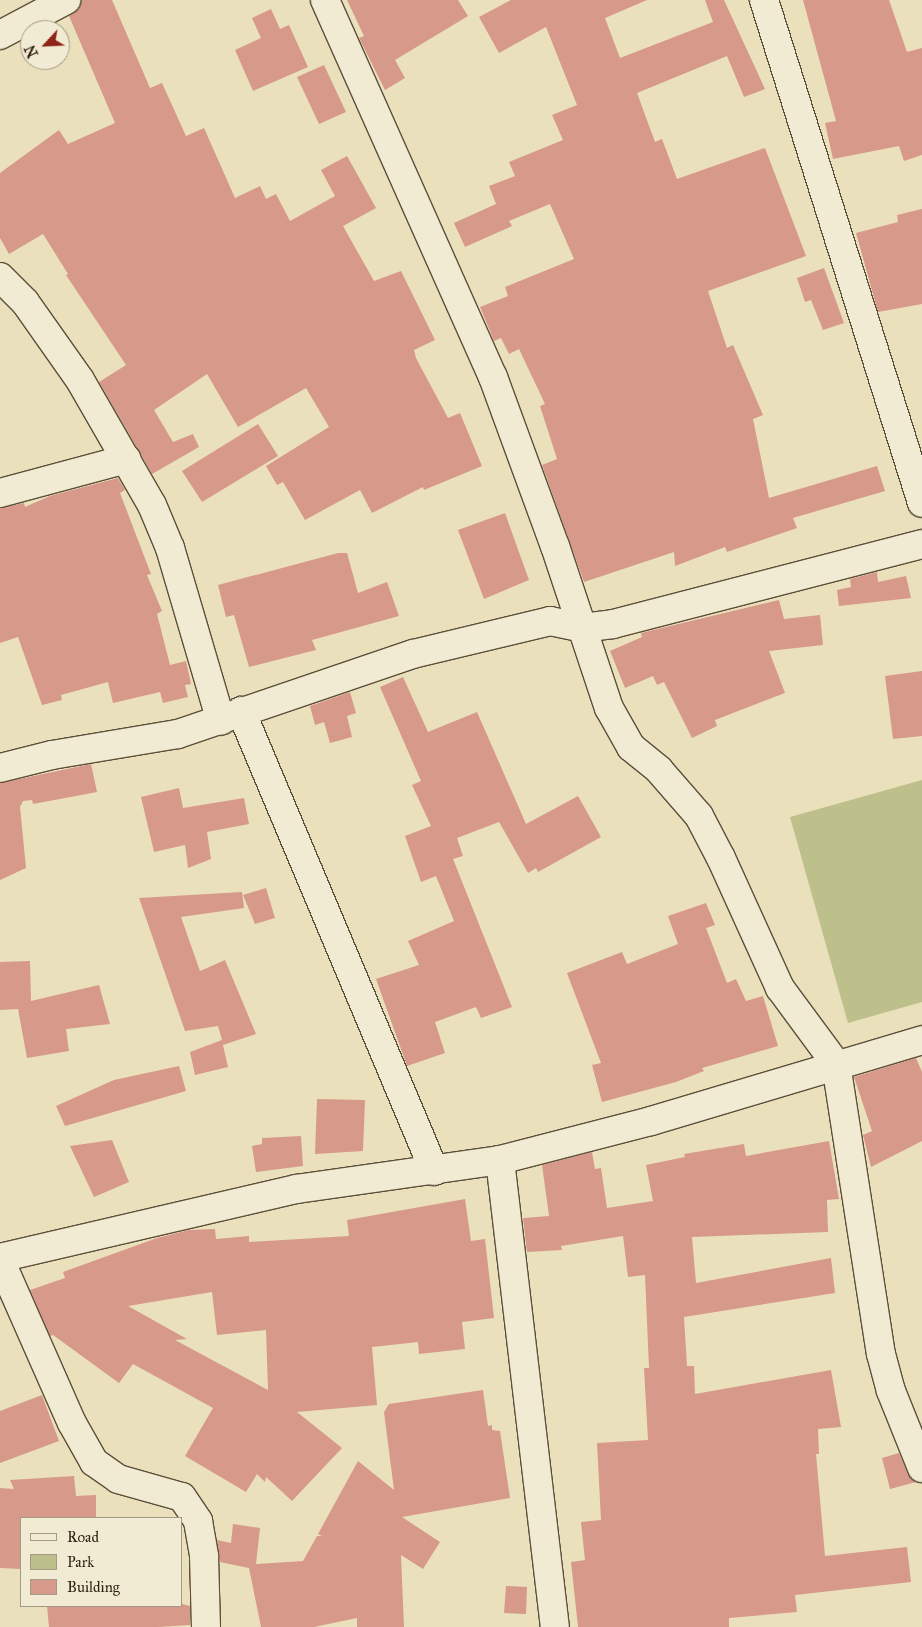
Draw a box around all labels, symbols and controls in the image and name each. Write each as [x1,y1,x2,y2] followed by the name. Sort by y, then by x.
[20,20,70,70] north arrow
[22,42,42,60] text: N
[20,1517,182,1607] legend
[67,1528,99,1546] text: Road
[67,1553,94,1571] text: Park
[67,1578,120,1596] text: Building

